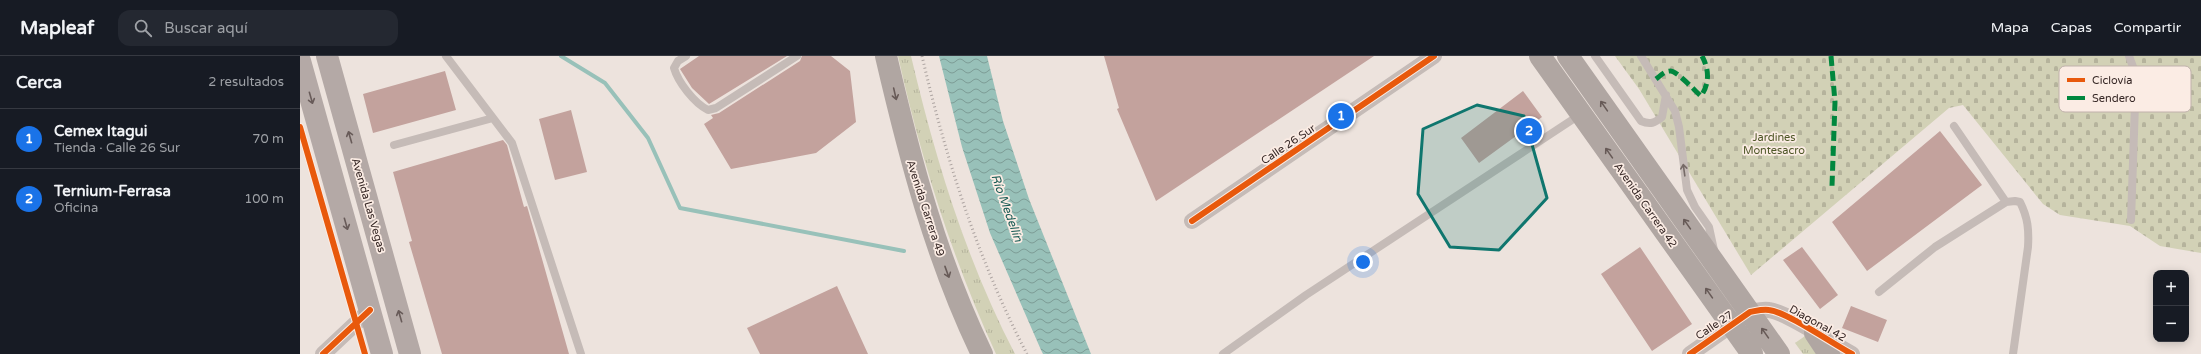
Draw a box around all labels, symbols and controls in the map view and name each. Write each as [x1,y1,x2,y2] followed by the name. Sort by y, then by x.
[118,10,398,46] search box
[20,17,94,39] text: Mapleaf
[132,17,154,39] icon: search
[164,19,248,37] text: Buscar aquí
[1991,19,2029,36] text: Mapa
[2051,19,2092,36] text: Capas
[2114,19,2181,36] text: Compartir
[2059,66,2191,112] legend
[16,72,62,93] text: Cerca
[208,74,284,90] text: 2 resultados
[2092,74,2132,87] text: Ciclovía
[891,87,899,100] one-way arrow
[307,91,315,104] one-way arrow
[2092,92,2136,105] text: Sendero
[1328,101,1354,131] pin: 1
[1600,101,1608,112] one-way arrow
[1516,116,1542,146] pin: 2
[1259,121,1319,167] street label: Calle 26 Sur
[54,122,147,140] text: Cemex Itagui
[25,131,33,147] text: 1
[252,131,284,147] text: 70 m
[346,131,353,144] one-way arrow
[1743,131,1805,157] park label: Jardines Montesacro
[54,140,180,156] text: Tienda · Calle 26 Sur
[1605,148,1613,159] one-way arrow
[349,156,388,254] street label: Avenida Las Vegas
[904,158,947,258] street label: Avenida Carrera 49
[1611,160,1680,250] street label: Avenida Carrera 42
[1680,164,1688,177] one-way arrow
[988,172,1026,244] water label: Río Medellín
[54,182,171,200] text: Ternium-Ferrasa
[25,191,33,207] text: 2
[244,191,284,207] text: 100 m
[54,200,98,216] text: Oficina
[343,218,350,231] one-way arrow
[1683,218,1691,229] one-way arrow
[1353,252,1373,272] your location
[944,266,951,279] one-way arrow
[2153,270,2189,342] map controls
[2153,270,2189,306] button: +
[1705,288,1713,299] one-way arrow
[1787,302,1849,344] street label: Diagonal 42
[2153,306,2189,342] button: −
[1693,308,1735,343] street label: Calle 27
[396,310,403,323] one-way arrow
[1761,328,1769,339] one-way arrow

